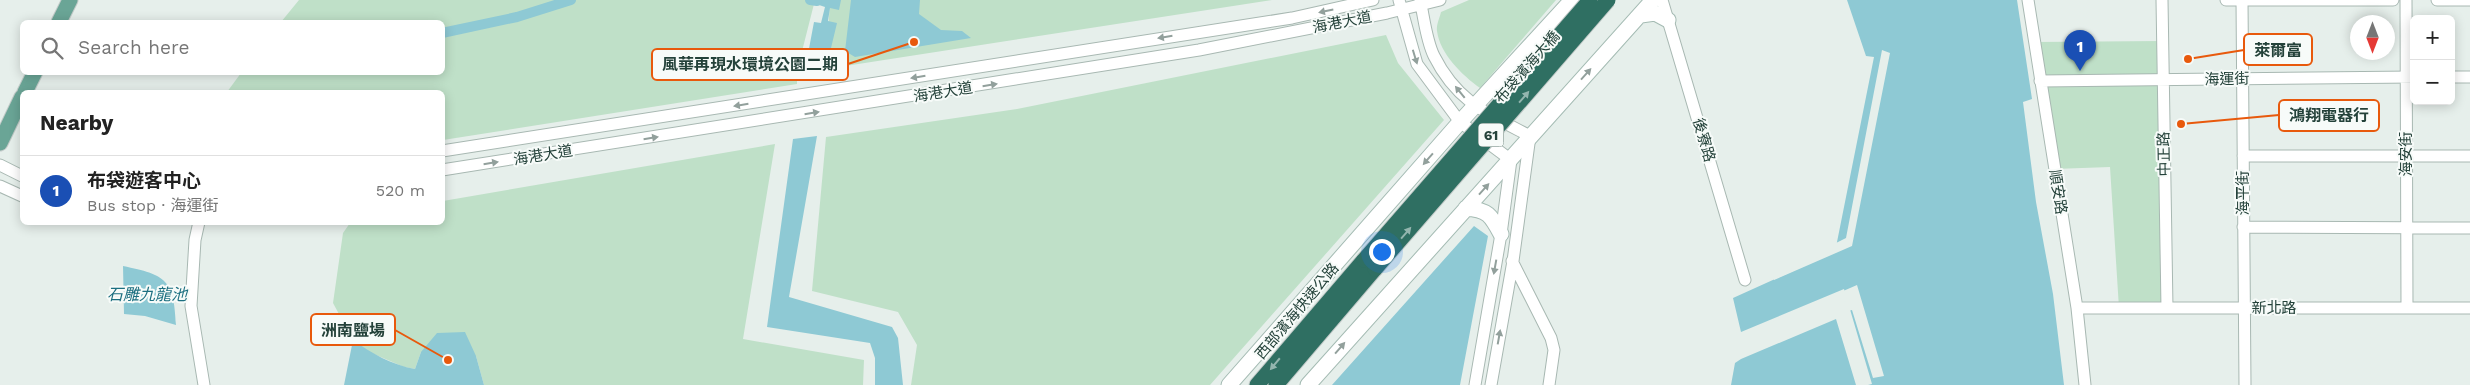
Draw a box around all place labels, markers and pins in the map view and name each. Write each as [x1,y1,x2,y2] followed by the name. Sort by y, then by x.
[2064,30,2096,71] pin: 1
[2244,34,2312,65] callout: 萊爾富
[652,49,848,80] callout: 風華再現水環境公園二期
[2279,100,2379,131] callout: 鴻翔電器行
[311,314,395,345] callout: 洲南鹽場

